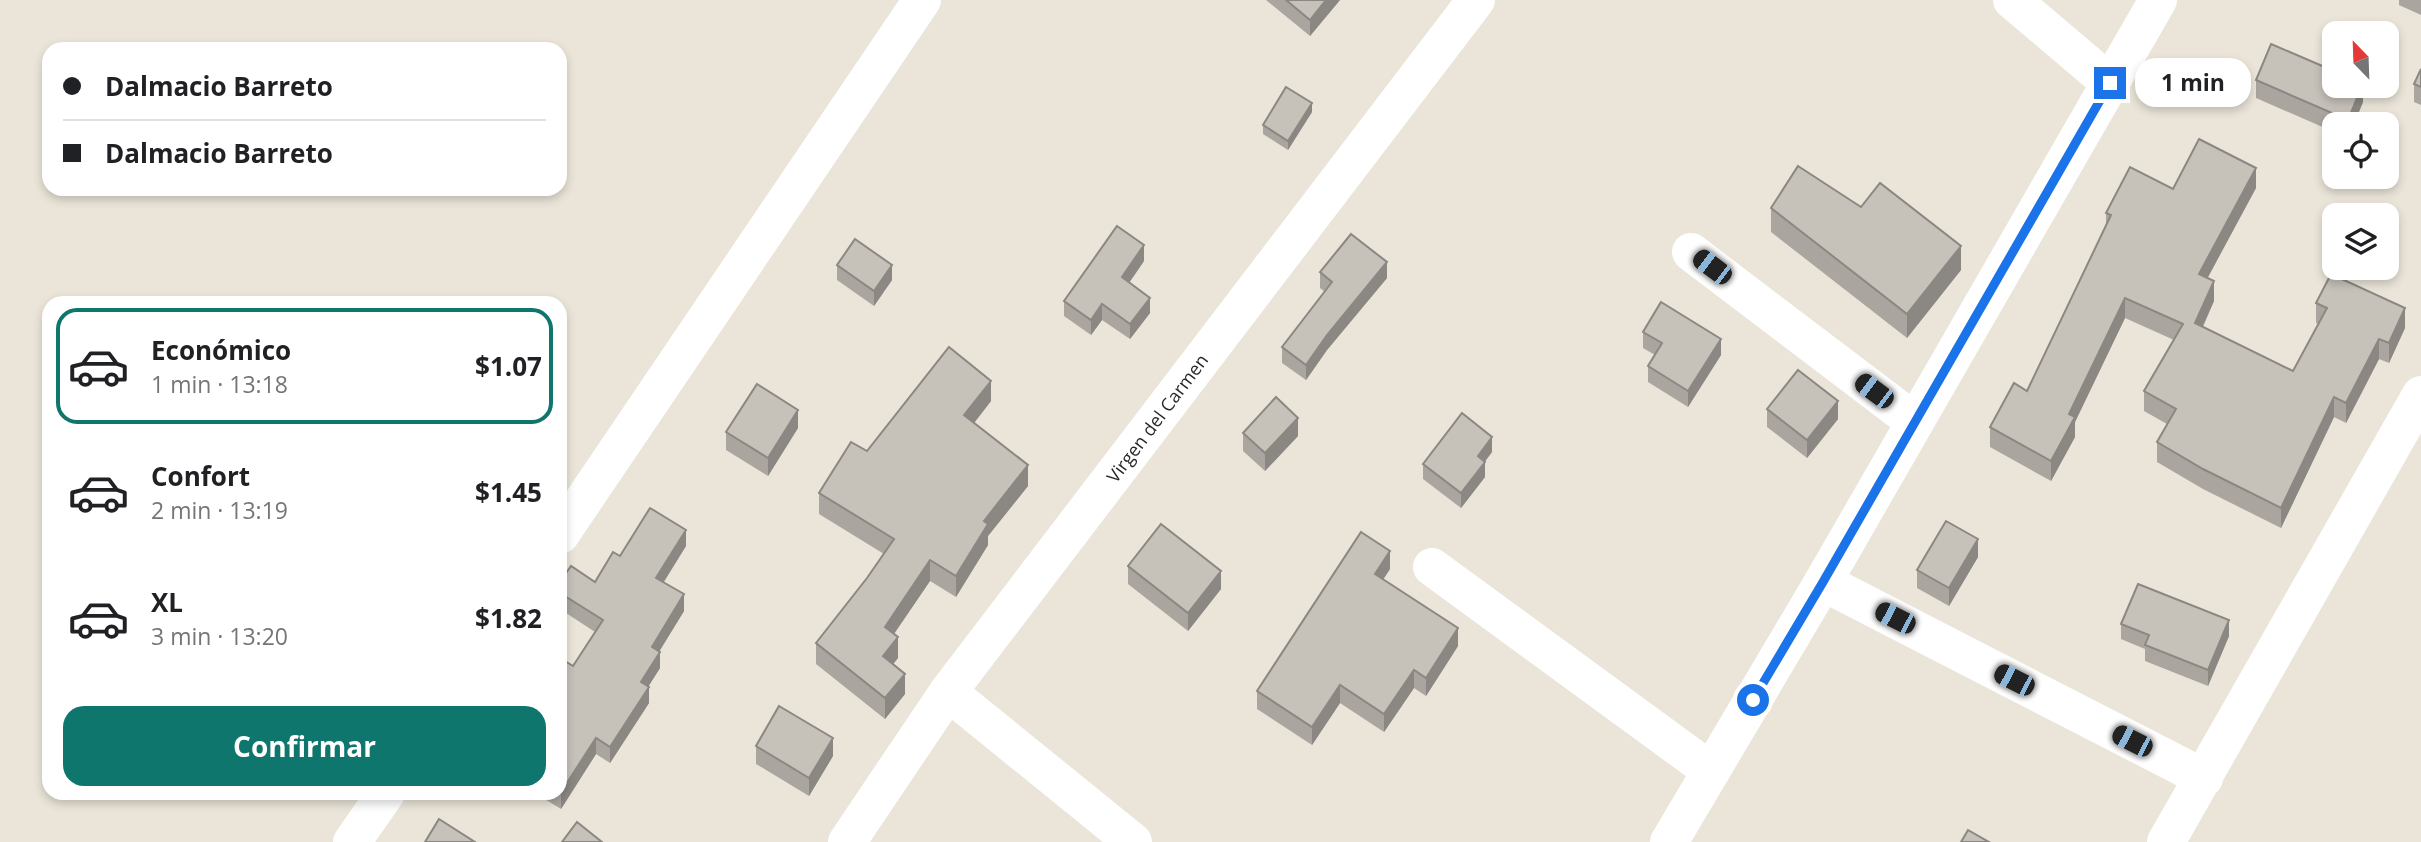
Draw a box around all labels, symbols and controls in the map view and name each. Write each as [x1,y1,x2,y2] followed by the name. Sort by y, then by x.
[2322,21,2399,98] north arrow
[2322,21,2399,280] map controls
[2134,58,2250,108] callout: 1 min
[2161,66,2225,98] text: 1 min
[2094,67,2126,99] route end
[105,68,333,104] text: Dalmacio Barreto
[2322,112,2399,189] button: locate
[105,135,333,171] text: Dalmacio Barreto
[2322,203,2399,280] button: layers
[1689,246,1736,288] car
[151,332,291,368] text: Económico
[67,335,130,398] icon: car
[475,348,542,384] text: $1.07
[1101,349,1213,487] street label: Virgen del Carmen
[151,368,288,400] text: 1 min · 13:18
[1851,370,1898,412] car
[151,458,250,494] text: Confort
[67,461,130,524] icon: car
[475,474,542,510] text: $1.45
[151,494,288,526] text: 2 min · 13:19
[151,584,183,620] text: XL
[67,587,130,650] icon: car
[1872,599,1919,637] car
[475,600,542,636] text: $1.82
[151,620,288,652] text: 3 min · 13:20
[1991,661,2038,699] car
[1737,684,1769,716] route start
[63,706,546,786] button: Confirmar
[2109,722,2156,760] car

